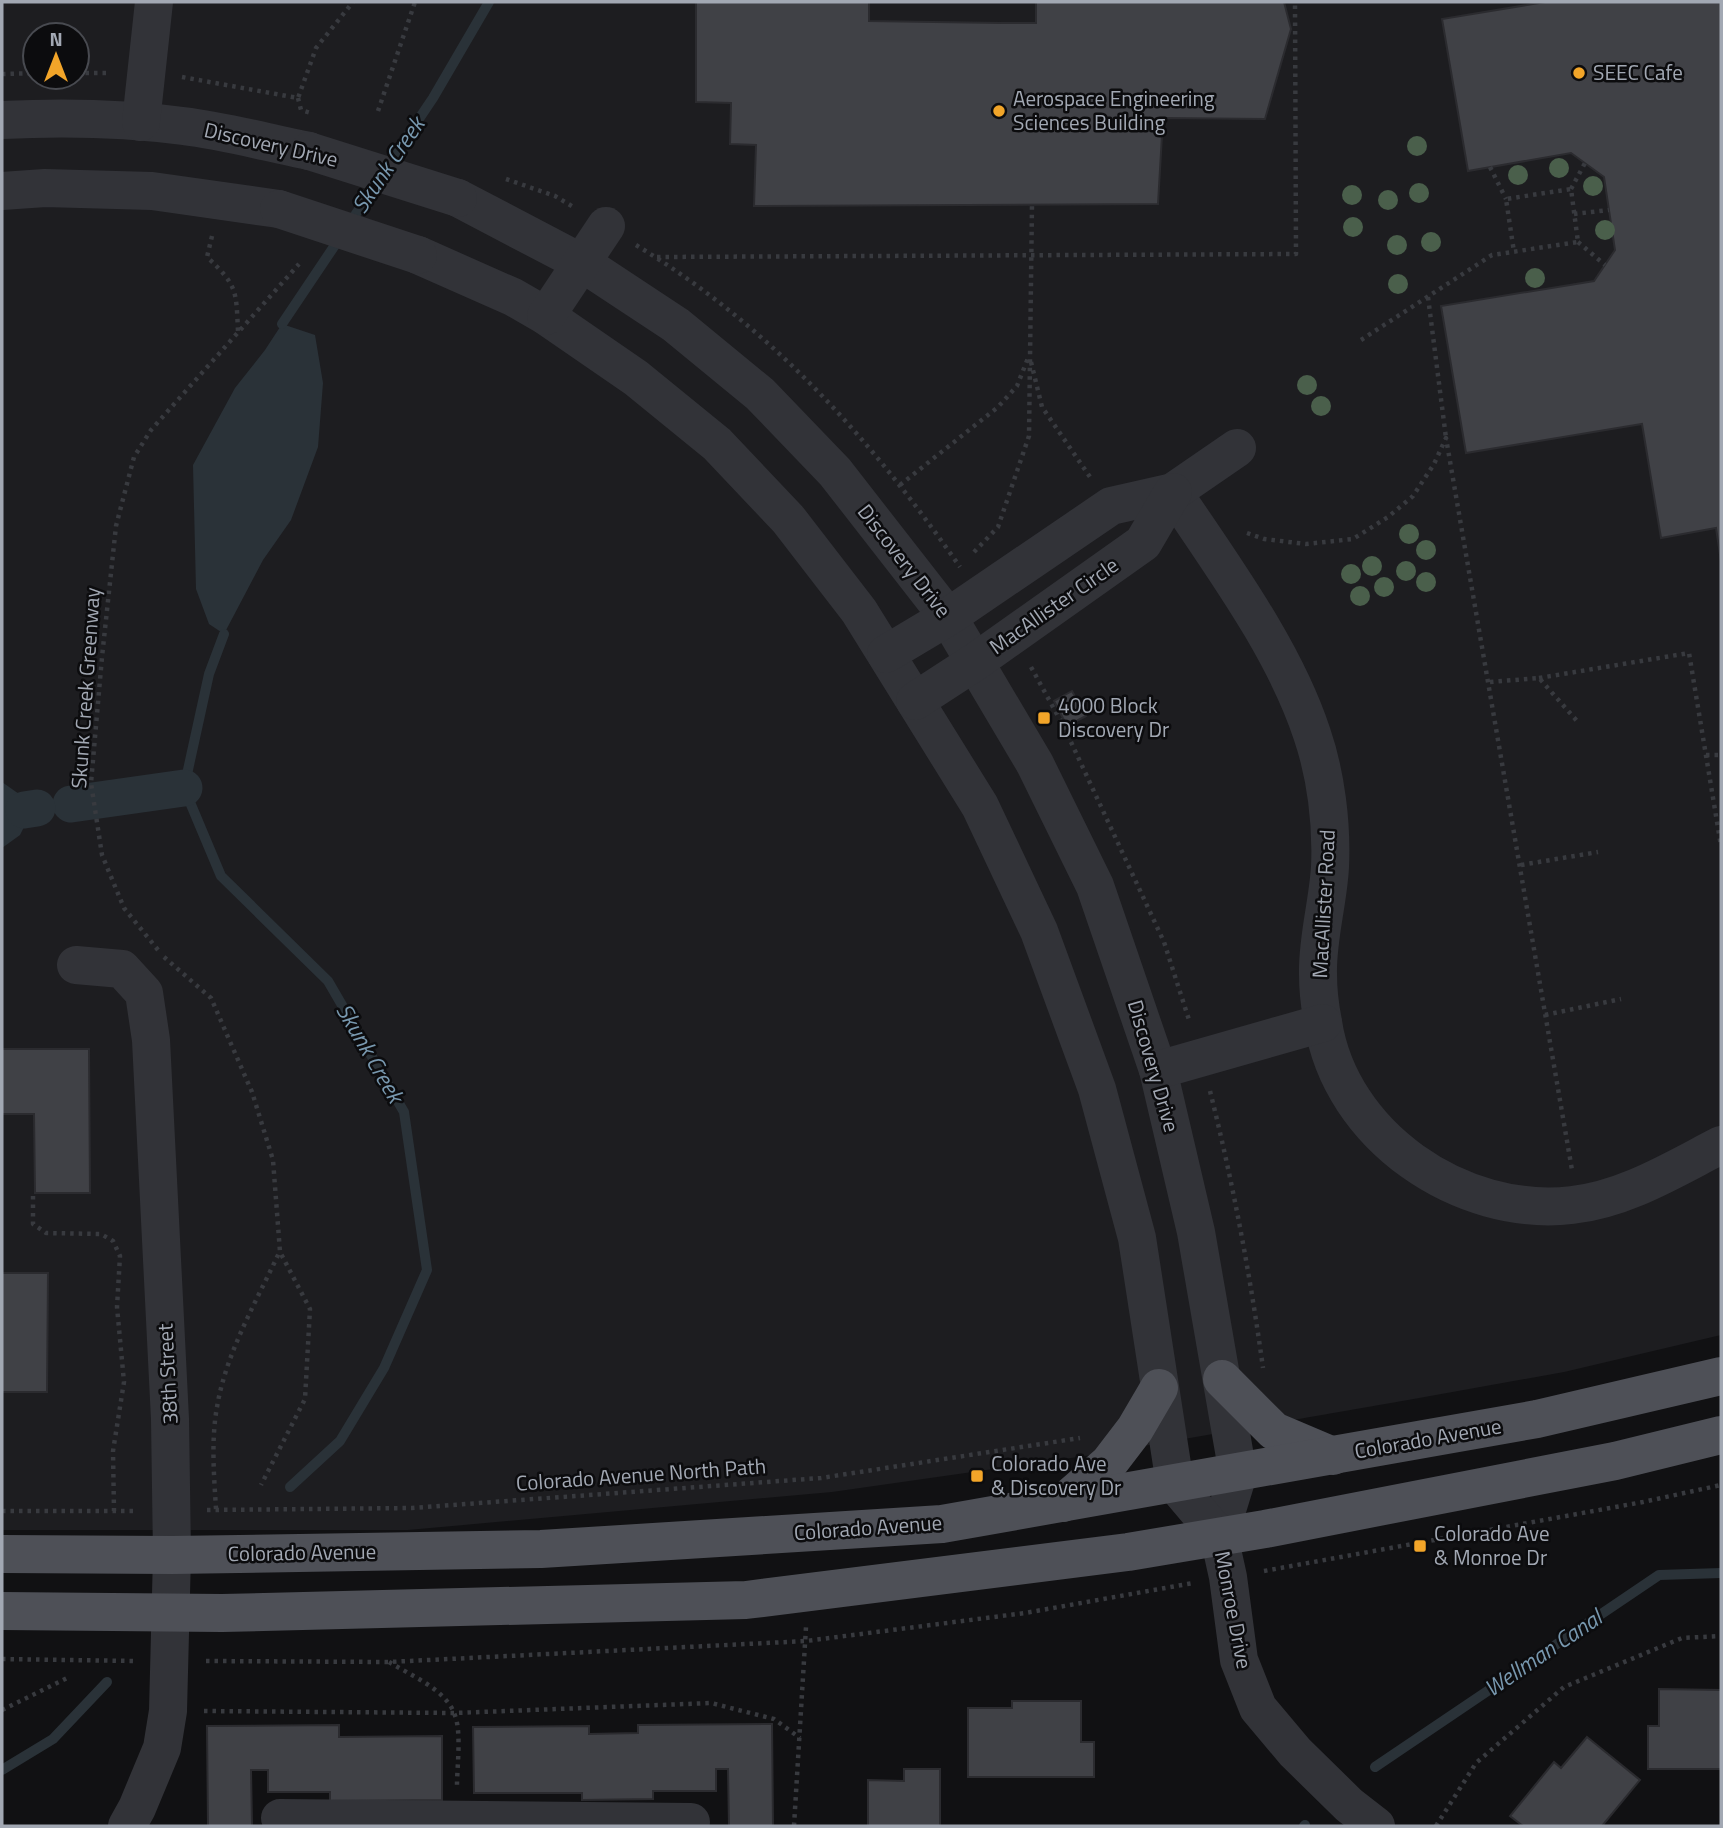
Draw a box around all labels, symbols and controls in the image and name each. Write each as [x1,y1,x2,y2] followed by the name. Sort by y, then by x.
[21,21,91,91] north arrow
[49,24,63,53] text: N
[1593,56,1683,88] place label: SEEC Cafe
[1571,65,1587,81] marker: SEEC Cafe
[1013,82,1215,138] place label: Aerospace Engineering Sciences Building
[991,103,1007,119] marker: Aerospace Engineering Sciences Building
[342,107,434,220] water label: Skunk Creek
[201,113,341,175] street label: Discovery Drive
[850,497,959,624] street label: Discovery Drive
[982,549,1125,662] street label: MacAllister Circle
[62,586,108,790] street label: Skunk Creek Greenway
[1058,689,1169,745] place label: 4000 Block Discovery Dr
[1036,710,1052,726] marker: 4000 Block Discovery Dr
[1303,829,1343,979] street label: MacAllister Road
[328,996,414,1112] water label: Skunk Creek
[1120,996,1188,1136] street label: Discovery Drive
[148,1322,186,1425] street label: 38th Street
[1352,1409,1504,1467] street label: Colorado Avenue
[991,1447,1121,1503] place label: Colorado Ave & Discovery Dr
[515,1449,767,1499] street label: Colorado Avenue North Path
[969,1468,985,1484] marker: Colorado Ave & Discovery Dr
[793,1506,943,1548] street label: Colorado Avenue
[1434,1517,1550,1573] place label: Colorado Ave & Monroe Dr
[227,1535,377,1569] street label: Colorado Avenue
[1412,1538,1428,1554] marker: Colorado Ave & Monroe Dr
[1207,1548,1261,1671] street label: Monroe Drive
[1477,1598,1611,1705] water label: Wellman Canal

